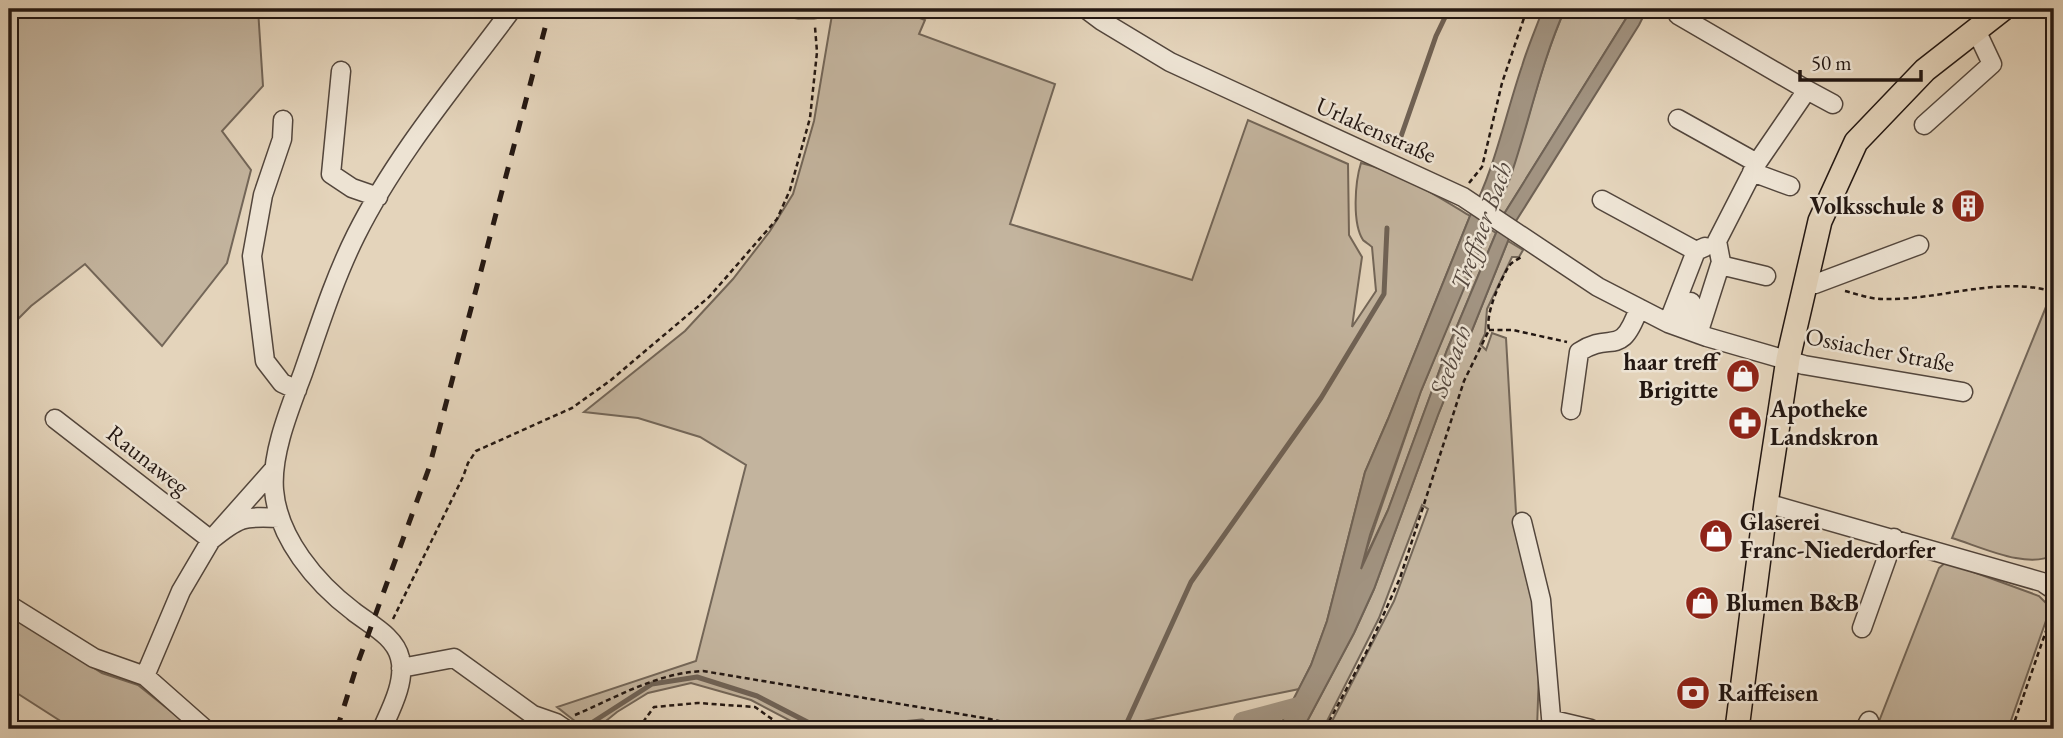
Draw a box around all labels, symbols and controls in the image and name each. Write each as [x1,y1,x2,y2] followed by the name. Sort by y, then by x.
[1800,38,1921,82] scale bar
[1811,49,1852,76] text: 50 m
[1311,89,1441,170] street label: Urlakenstraße
[1442,157,1520,295] water label: Treffner Bach
[1949,187,1987,225] building icon: Volksschule 8
[1810,190,1944,221] place label: Volksschule 8
[1421,320,1479,403] water label: Seebach
[1803,320,1957,379] street label: Ossiacher Straße
[1623,346,1721,406] place label: haar treff Brigitte
[1724,357,1762,395] shop icon: haar treff Brigitte
[1769,393,1879,452] place label: Apotheke Landskron
[1726,404,1764,442] pharmacy icon: Apotheke Landskron
[101,418,196,502] street label: Raunaweg
[1740,506,1936,565] place label: Glaserei Franc-Niederdorfer
[1697,517,1735,555] shop icon: Glaserei Franc-Niederdorfer
[1683,584,1721,622] shop icon: Blumen B&B
[1726,587,1859,618] place label: Blumen B&B
[1674,674,1712,712] bank icon: Raiffeisen
[1718,677,1819,708] place label: Raiffeisen

